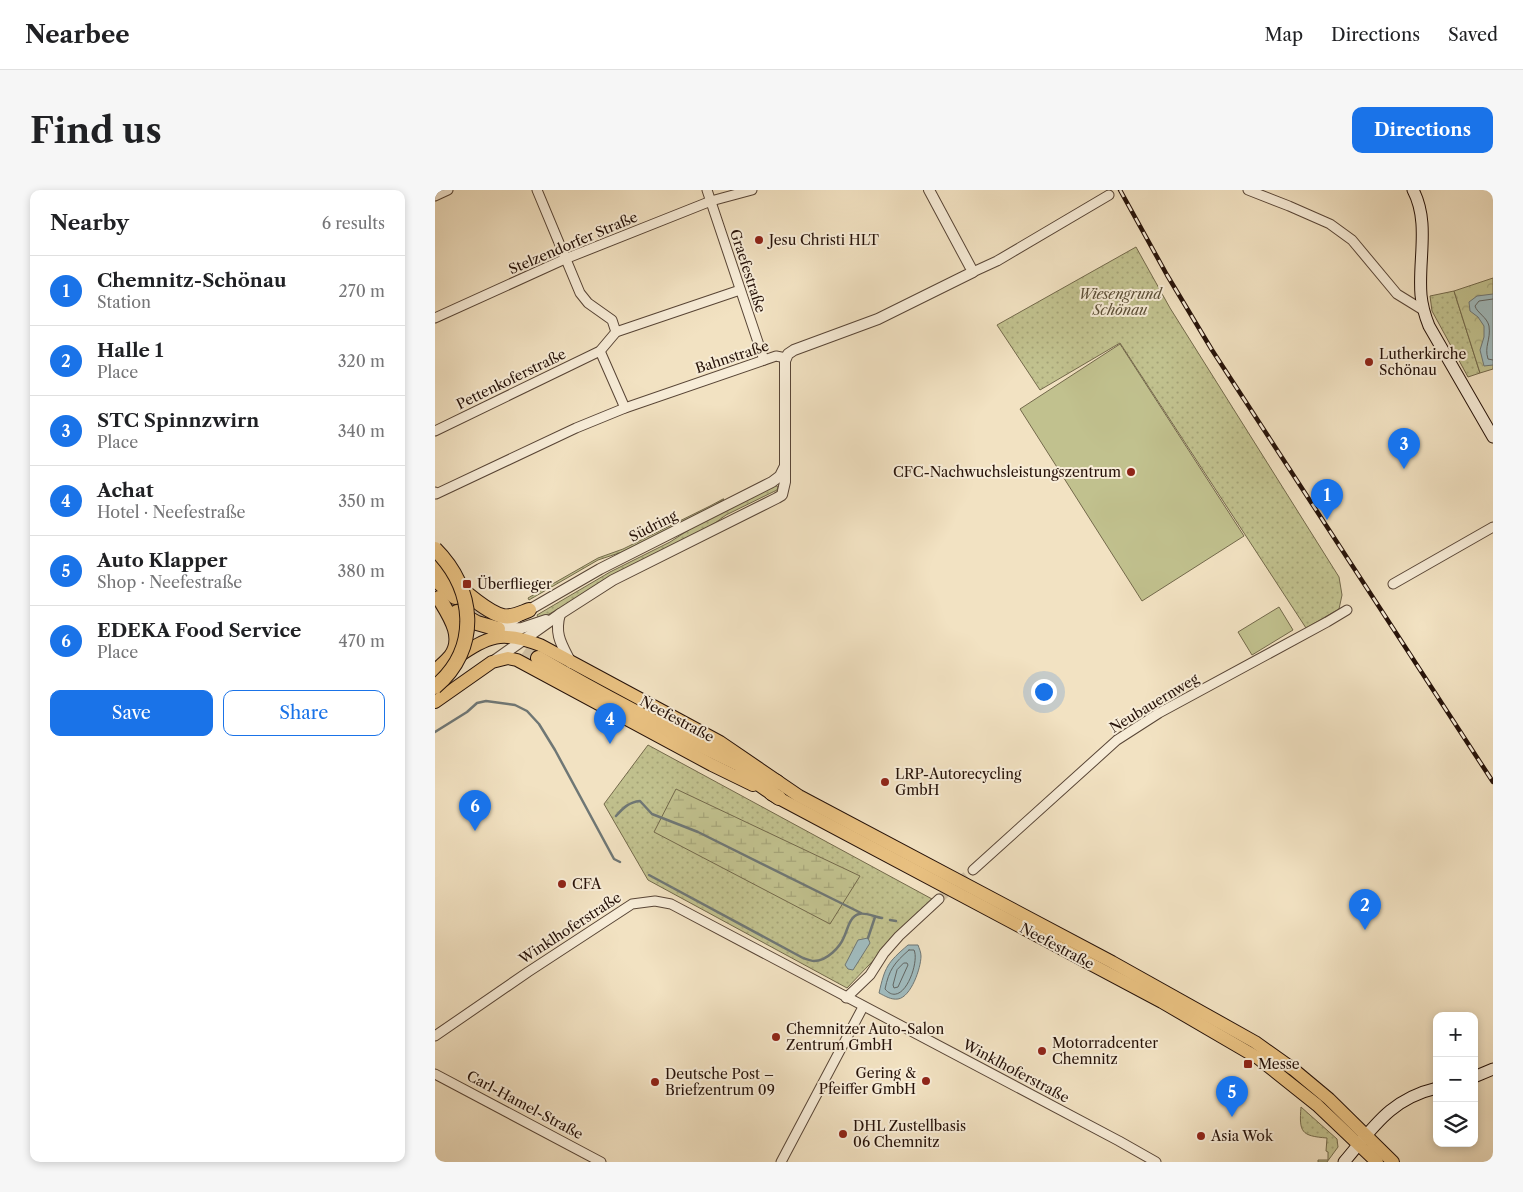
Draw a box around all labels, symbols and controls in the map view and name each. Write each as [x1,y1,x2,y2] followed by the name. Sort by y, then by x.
[25,20,130,49] text: Nearbee
[1264,24,1303,46] text: Map
[1331,24,1420,46] text: Directions
[1448,24,1498,46] text: Saved
[1352,107,1493,153] button: Directions
[30,109,162,152] text: Find us
[506,208,640,278] street label: Stelzendorfer Straße
[50,210,129,235] text: Nearby
[322,213,385,233] text: 6 results
[726,227,770,315] street label: Graefestraße
[767,231,880,249] place label: Jesu Christi HLT
[753,234,765,246] marker: Jesu Christi HLT
[97,269,287,292] text: Chemnitz-Schönau
[62,281,70,301] text: 1
[339,281,385,301] text: 270 m
[1078,285,1163,319] park label: Wiesengrund Schönau
[97,292,151,312] text: Station
[693,337,771,377] street label: Bahnstraße
[97,339,163,362] text: Halle 1
[453,345,569,413] street label: Pettenkoferstraße
[1379,345,1466,379] place label: Lutherkirche Schönau
[61,351,71,371] text: 2
[338,351,385,371] text: 320 m
[1363,356,1375,368] marker: Lutherkirche Schönau
[97,362,138,382] text: Place
[97,409,259,432] text: STC Spinnzwirn
[61,421,71,441] text: 3
[338,421,385,441] text: 340 m
[1388,428,1420,469] pin: 3
[97,432,138,452] text: Place
[893,463,1121,481] place label: CFC-Nachwuchsleistungszentrum
[1125,466,1137,478] marker: CFC-Nachwuchsleistungszentrum
[97,479,154,502] text: Achat
[1311,479,1343,520] pin: 1
[61,491,71,511] text: 4
[338,491,385,511] text: 350 m
[97,502,245,522] text: Hotel · Neefestraße
[626,506,681,546] street label: Südring
[97,549,227,572] text: Auto Klapper
[62,561,70,581] text: 5
[337,561,385,581] text: 380 m
[97,572,242,592] text: Shop · Neefestraße
[477,575,552,593] place label: Überflieger
[461,578,473,590] marker: Überflieger
[97,619,301,642] text: EDEKA Food Service
[61,631,71,651] text: 6
[339,631,385,651] text: 470 m
[97,642,138,662] text: Place
[1106,669,1202,737] street label: Neubauernweg
[1031,679,1057,705] your location
[50,690,213,736] button: Save
[223,690,385,736] button: Share
[637,692,717,746] street label: Neefestraße
[594,703,626,744] pin: 4
[895,765,1022,799] place label: LRP-Autorecycling GmbH
[879,776,891,788] marker: LRP-Autorecycling GmbH
[459,790,491,831] pin: 6
[572,875,602,893] place label: CFA
[556,878,568,890] marker: CFA
[515,888,625,968] street label: Winklhoferstraße
[1349,889,1381,930] pin: 2
[1017,919,1097,973] street label: Neefestraße
[1433,1012,1478,1147] map controls
[1433,1012,1478,1057] button: +
[786,1020,944,1054] place label: Chemnitzer Auto-Salon Zentrum GmbH
[770,1031,782,1043] marker: Chemnitzer Auto-Salon Zentrum GmbH
[1052,1034,1158,1068] place label: Motorradcenter Chemnitz
[959,1035,1073,1107] street label: Winklhoferstraße
[1036,1045,1048,1057] marker: Motorradcenter Chemnitz
[1258,1055,1300,1073] place label: Messe
[1433,1057,1478,1102] button: −
[1242,1058,1254,1070] marker: Messe
[819,1064,917,1098] place label: Gering & Pfeiffer GmbH
[665,1065,775,1099] place label: Deutsche Post – Briefzentrum 09
[464,1067,586,1143] street label: Carl-Hamel-Straße
[920,1075,932,1087] marker: Gering & Pfeiffer GmbH
[649,1076,661,1088] marker: Deutsche Post – Briefzentrum 09
[1216,1076,1248,1117] pin: 5
[1433,1102,1478,1147] button: layers
[853,1117,966,1151] place label: DHL Zustellbasis 06 Chemnitz
[1210,1127,1274,1145] place label: Asia Wok
[837,1128,849,1140] marker: DHL Zustellbasis 06 Chemnitz
[1195,1130,1207,1142] marker: Asia Wok

